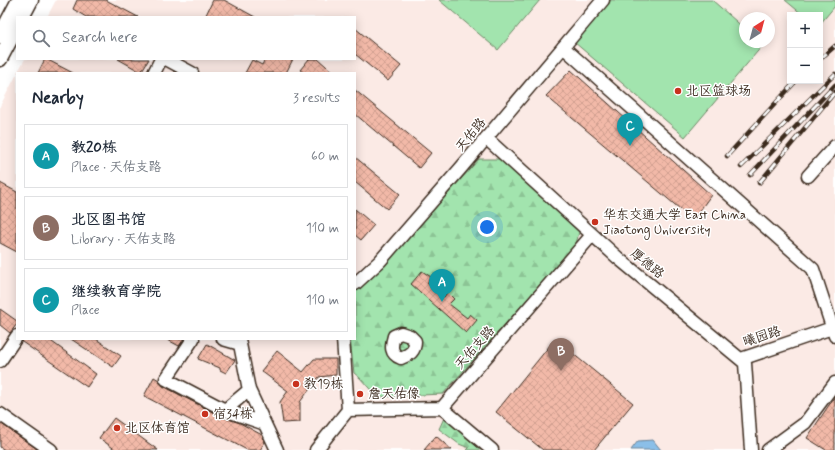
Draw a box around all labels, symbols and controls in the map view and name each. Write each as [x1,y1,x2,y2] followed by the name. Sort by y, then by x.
[739,12,775,48] north arrow
[787,12,823,84] map controls
[787,12,823,48] button: +
[16,16,356,60] search box
[30,27,52,49] icon: search
[62,28,138,48] text: Search here
[787,48,823,84] button: −
[686,83,751,100] place label: 北区篮球场
[673,86,683,96] marker: 北区篮球场
[32,87,84,109] text: Nearby
[293,90,340,107] text: 3 results
[617,113,643,146] pin: C
[452,115,490,155] street label: 天佑路
[71,138,117,158] text: 教20栋
[42,148,50,165] text: A
[311,148,339,165] text: 60 m
[71,159,162,176] text: Place · 天佑支路
[603,207,746,240] place label: 华东交通大学 East China Jiaotong University
[71,210,146,230] text: 北区图书馆
[477,217,497,237] your location
[590,217,600,227] marker: 华东交通大学 East China Jiaotong University
[42,220,50,237] text: B
[306,220,339,237] text: 110 m
[71,231,176,248] text: Library · 天佑支路
[626,245,668,283] street label: 厚德路
[429,269,455,302] pin: A
[71,282,161,302] text: 继续教育学院
[41,292,51,309] text: C
[306,292,339,309] text: 110 m
[71,302,100,319] text: Place
[452,323,498,373] street label: 天佑支路
[741,323,783,351] street label: 曦园路
[548,338,574,371] pin: B
[304,376,344,393] place label: 教19栋
[291,379,301,389] marker: 教19栋
[368,386,420,403] place label: 詹天佑像
[355,389,365,399] marker: 詹天佑像
[213,406,253,423] place label: 宿34栋
[200,409,210,419] marker: 宿34栋
[125,420,190,437] place label: 北区体育馆
[112,423,122,433] marker: 北区体育馆

